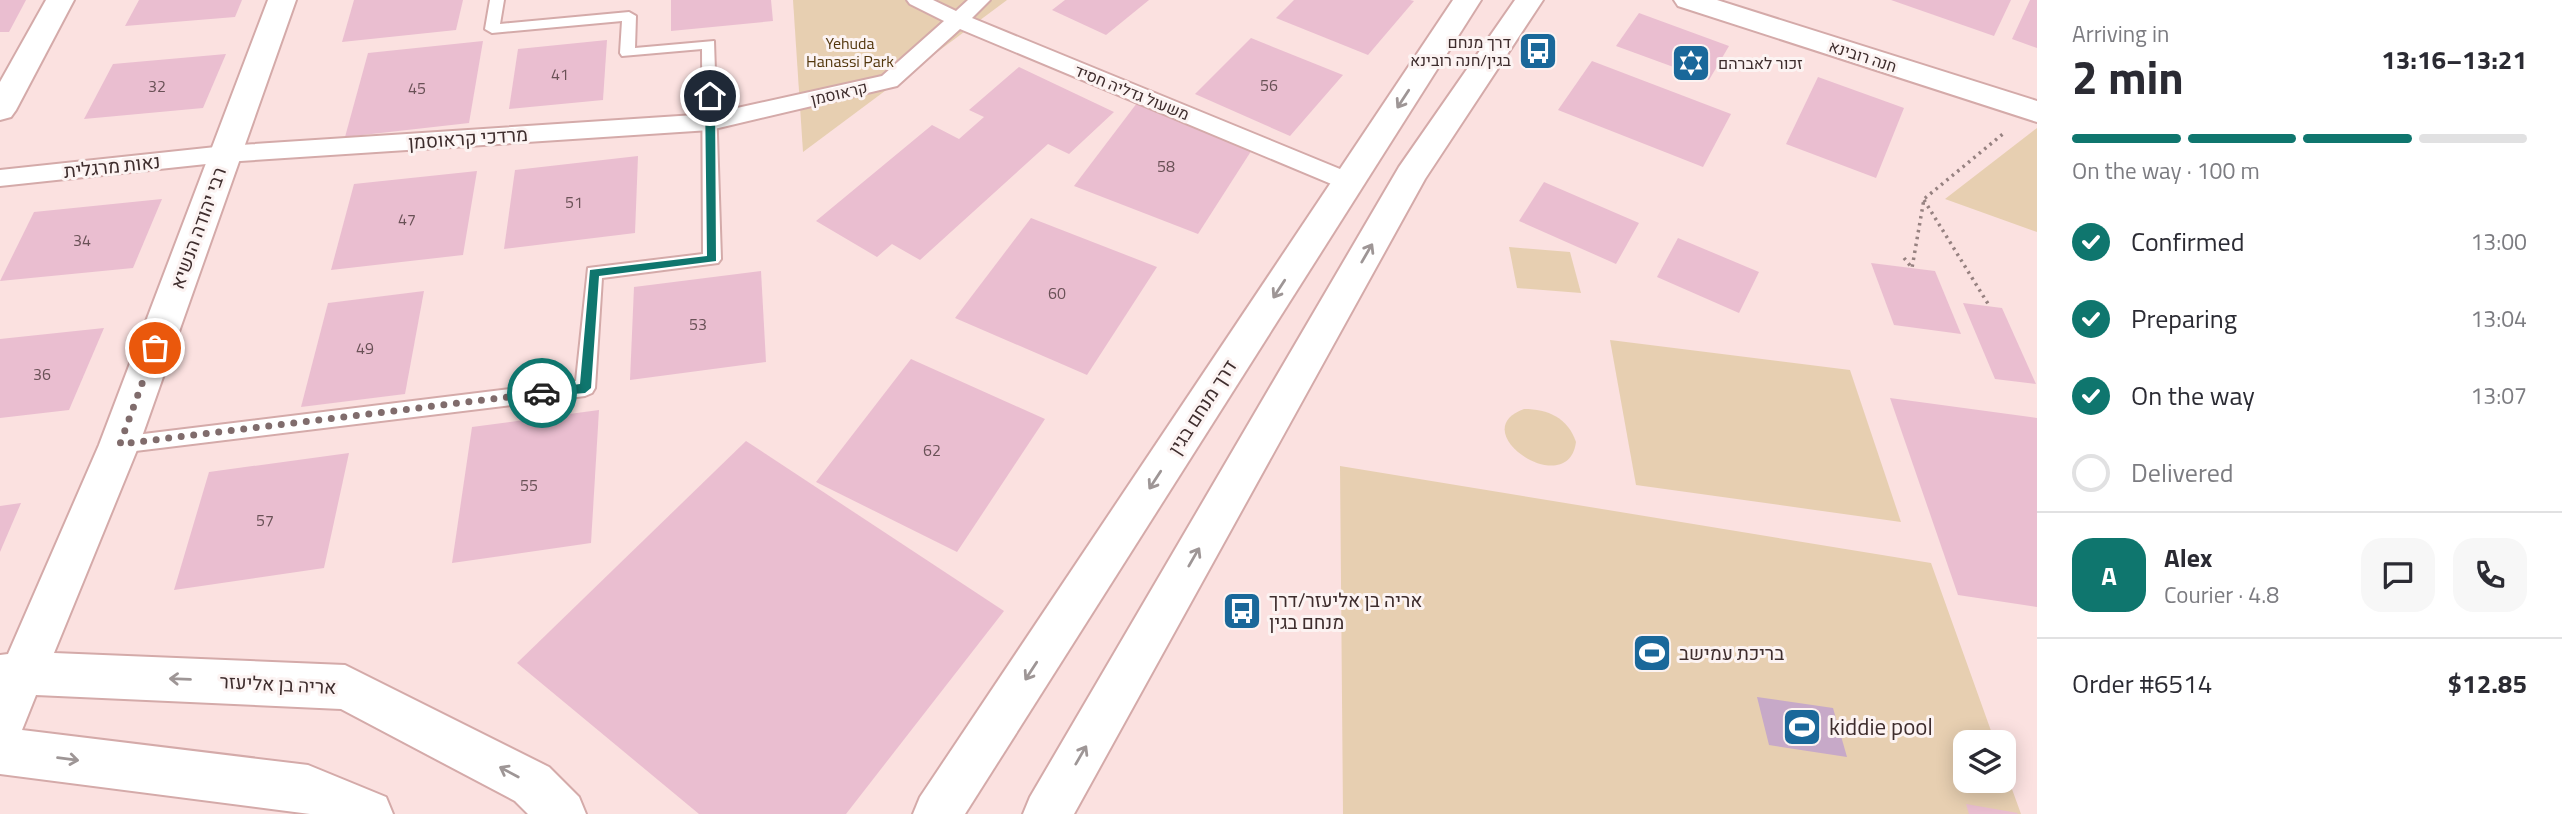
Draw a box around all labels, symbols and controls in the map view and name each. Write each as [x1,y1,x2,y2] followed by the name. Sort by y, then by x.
[2072,16,2169,51] text: Arriving in
[1410,30,1512,72] place label: דרך מנחם בגין/חנה רובינא
[1517,30,1559,72] bus stop icon: דרך מנחם בגין/חנה רובינא
[806,31,894,73] park label: Yehuda Hanassi Park
[1826,34,1900,78] street label: חנה רובינא
[2381,40,2527,79] text: 13:16–13:21
[1670,42,1712,84] synagogue icon: זכור לאברהם
[2072,42,2184,112] text: 2 min
[1718,51,1803,75] place label: זכור לאברהם
[1071,58,1193,126] street label: משעול גדליה חסיד
[551,62,569,86] house number: 41
[680,66,740,126] pin
[1260,73,1278,97] house number: 56
[148,74,166,98] house number: 32
[808,75,870,111] street label: קראוסמן
[408,76,426,100] house number: 45
[691,77,729,115] icon: home
[1396,88,1410,108] one-way arrow
[407,119,529,156] street label: מרדכי קראוסמן
[62,146,162,185] street label: נאות מרגלית
[2072,153,2260,188] text: On the way · 100 m
[1157,154,1175,178] house number: 58
[162,163,233,293] street label: רבי יהודה הנשיא
[565,190,583,214] house number: 51
[398,207,416,231] house number: 47
[2131,222,2245,261] text: Confirmed
[2072,223,2110,261] icon: check
[2470,224,2527,259] text: 13:00
[73,228,91,252] house number: 34
[1361,243,1374,264] one-way arrow
[1272,279,1286,299] one-way arrow
[1048,281,1066,305] house number: 60
[2131,299,2237,338] text: Preparing
[2072,300,2110,338] icon: check
[2470,301,2527,336] text: 13:04
[689,312,707,336] house number: 53
[125,318,185,378] pin
[136,329,174,367] icon: bag
[356,336,374,360] house number: 49
[1160,353,1243,460] street label: דרך מנחם בגין
[507,358,577,428] courier
[33,362,51,386] house number: 36
[523,374,561,412] icon: car
[2131,376,2255,415] text: On the way
[2072,377,2110,415] icon: check
[2470,378,2527,413] text: 13:07
[923,438,941,462] house number: 62
[2131,453,2234,492] text: Delivered
[1148,470,1162,489] one-way arrow
[520,473,538,497] house number: 55
[256,508,274,532] house number: 57
[2164,538,2212,577] text: Alex
[2361,538,2435,612] button: chat
[2453,538,2527,612] button: phone
[1188,547,1201,568] one-way arrow
[2101,556,2117,595] text: A
[2164,577,2279,612] text: Courier · 4.8
[1269,585,1422,636] place label: אריה בן אליעזר/דרך מנחם בגין
[1221,590,1263,632] bus stop icon: אריה בן אליעזר/דרך מנחם בגין
[1631,632,1673,674] sports icon: בריכת עמישב
[1679,638,1784,667] place label: בריכת עמישב
[1023,660,1037,680] one-way arrow
[2072,664,2212,703] text: Order #6514
[2448,664,2527,703] text: $12.85
[219,666,337,701] street label: אריה בן אליעזר
[169,673,192,686] one-way arrow
[1781,706,1823,748] sports icon: kiddie pool
[1829,709,1933,744] place label: kiddie pool
[1953,730,2016,793] map controls
[1953,730,2016,793] button: layers
[1074,745,1088,765] one-way arrow
[56,753,79,766] one-way arrow
[499,765,520,779] one-way arrow

